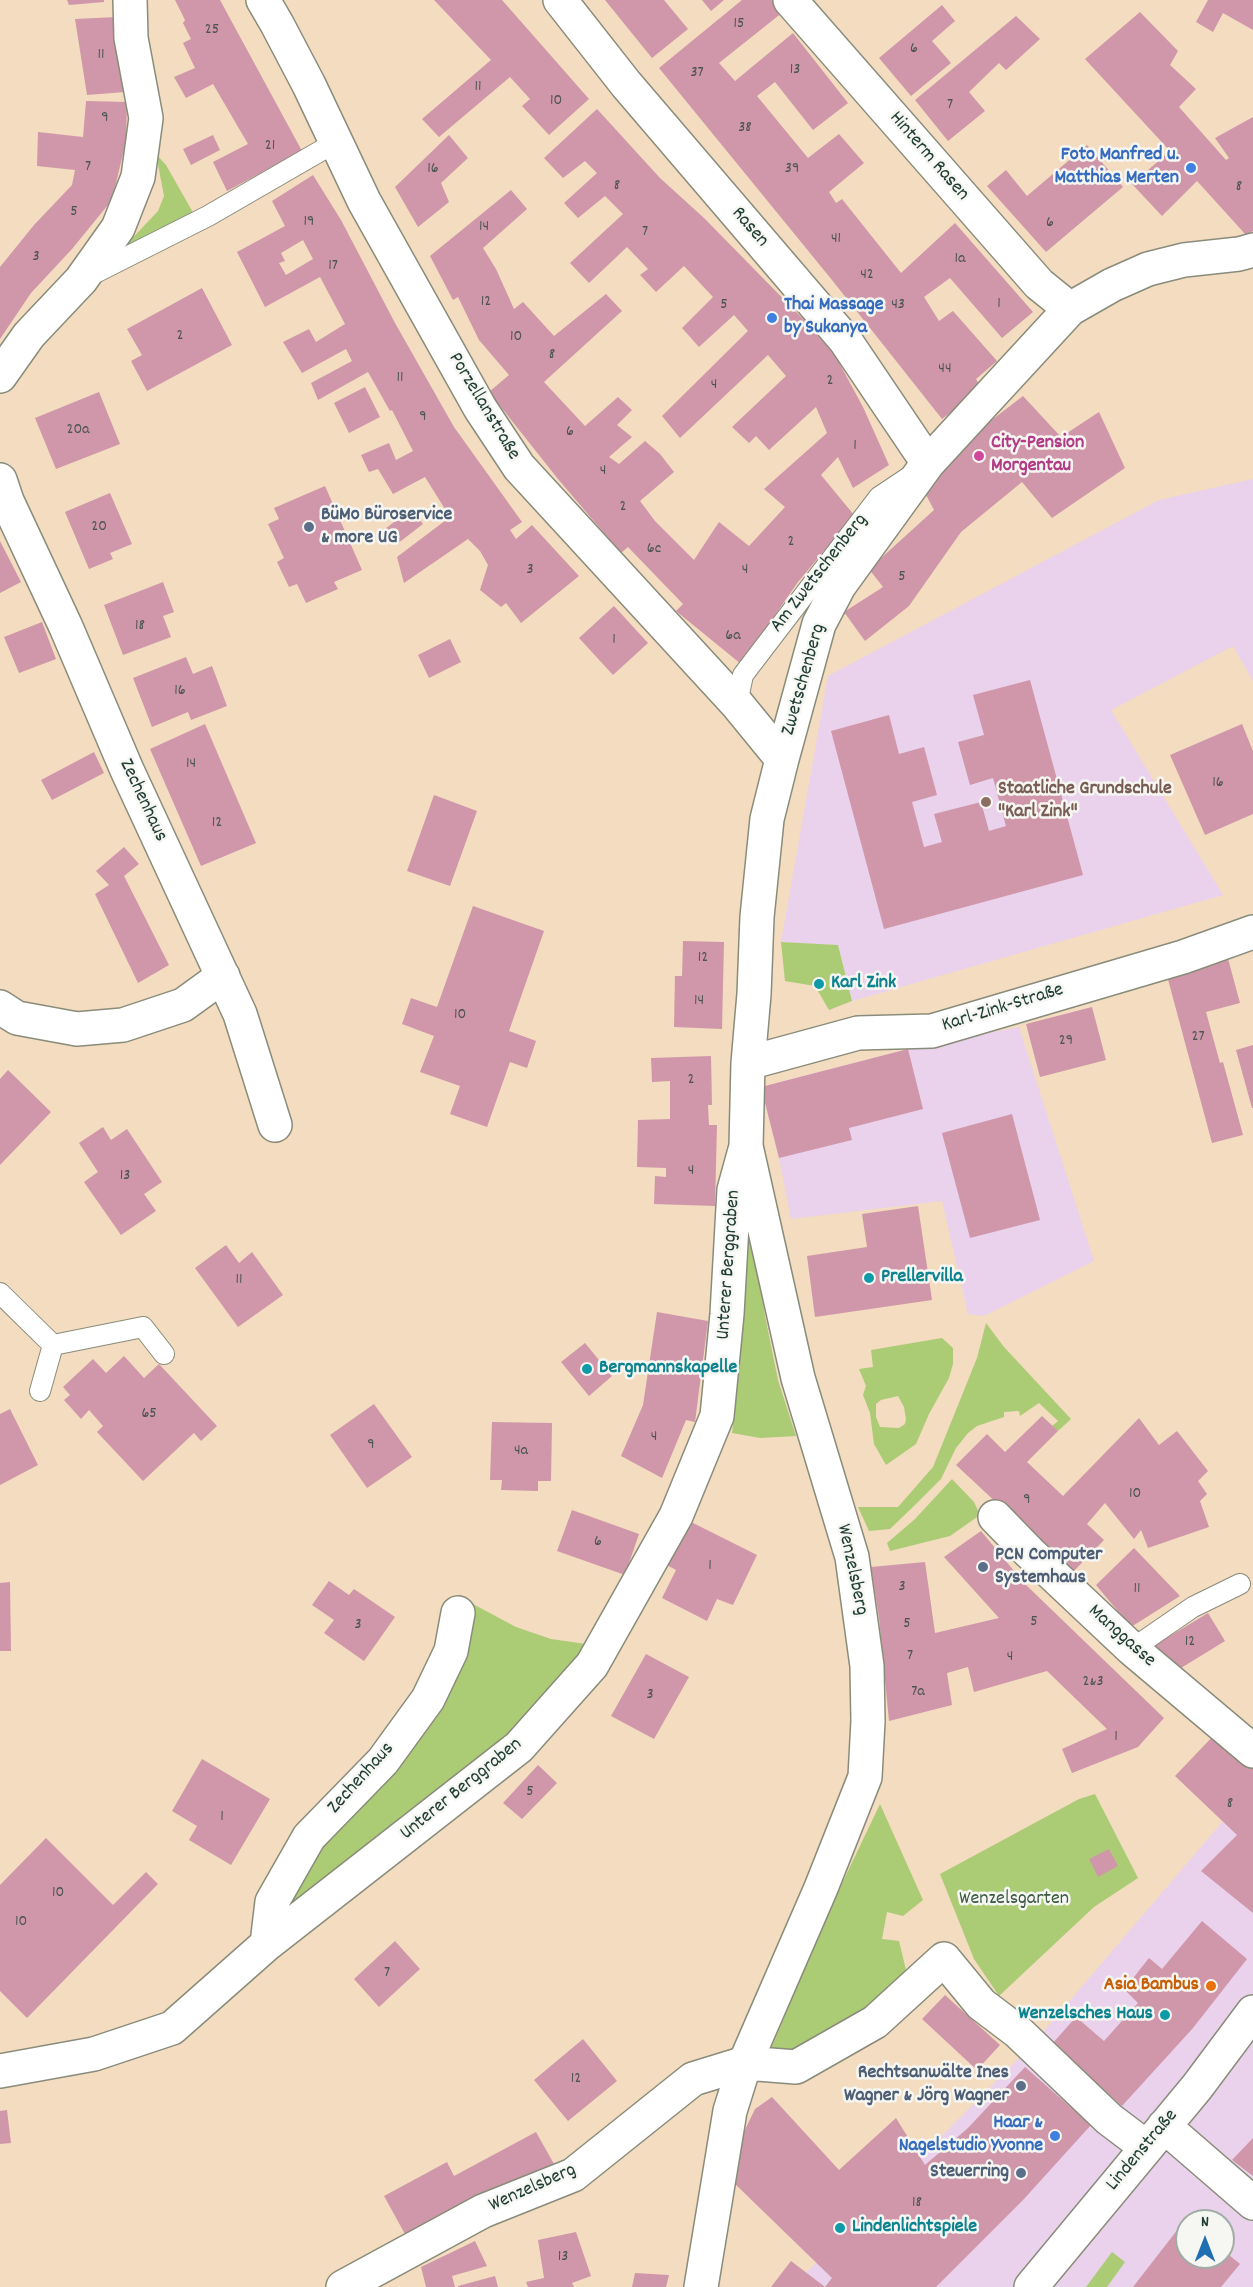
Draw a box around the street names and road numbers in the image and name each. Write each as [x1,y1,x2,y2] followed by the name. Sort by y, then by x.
[883,107,973,207] street label: Hinterm Rasen
[725,203,773,253] street label: Rasen
[442,349,524,465] street label: Porzellanstraße
[766,510,874,638] street label: Am Zwetschenberg
[778,621,832,739] street label: Zwetschenberg
[112,756,172,846] street label: Zechenhaus
[939,979,1067,1039] street label: Karl-Zink-Straße
[713,1189,747,1341] street label: Unterer Berggraben
[830,1522,872,1618] street label: Wenzelsberg
[1082,1600,1160,1674] street label: Manggasse
[396,1733,528,1847] street label: Unterer Berggraben
[323,1738,401,1820] street label: Zechenhaus
[1102,2105,1184,2197] street label: Lindenstraße
[486,2159,580,2219] street label: Wenzelsberg

